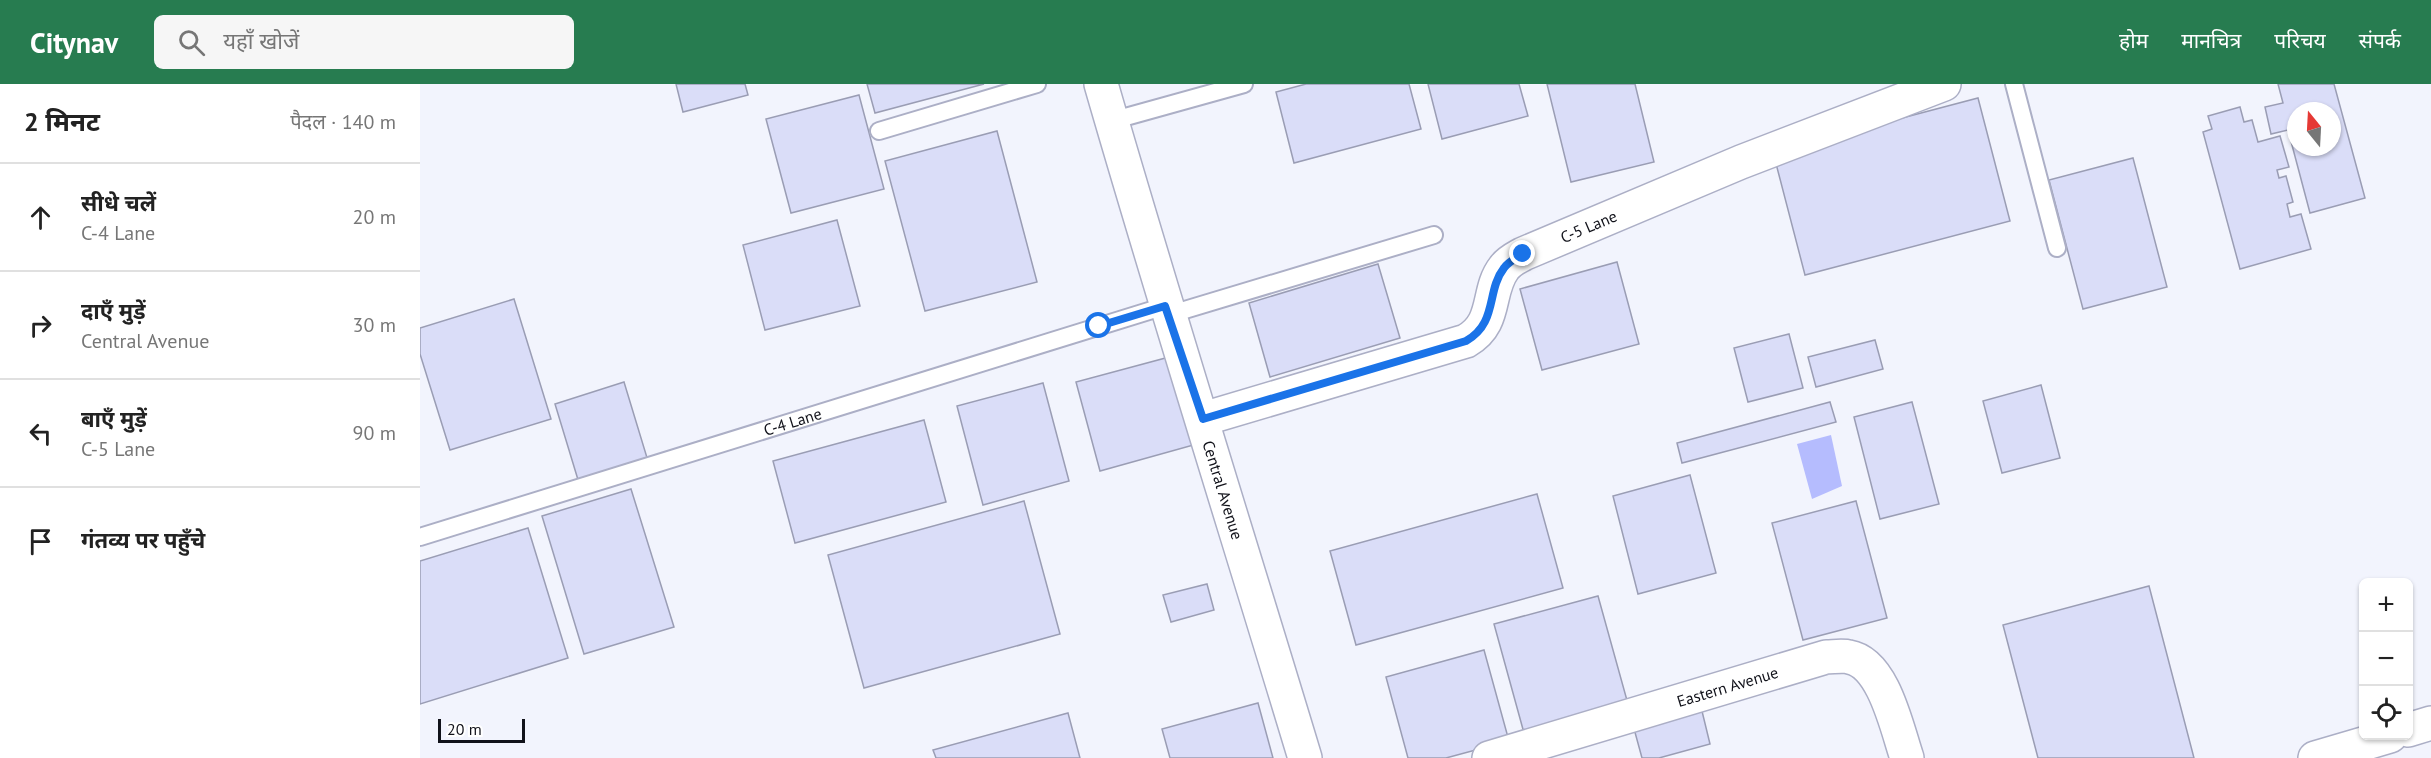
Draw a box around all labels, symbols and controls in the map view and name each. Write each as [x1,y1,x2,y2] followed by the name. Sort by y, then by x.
[154,15,574,69] search box
[30,24,118,61] text: Citynav
[175,26,208,59] icon: search
[223,27,299,55] text: यहाँ खोजें
[2119,27,2148,54] text: होम
[2181,27,2241,54] text: मानचित्र
[2274,27,2326,54] text: परिचय
[2359,27,2401,54] text: संपर्क
[2287,102,2341,156] north arrow
[24,105,100,138] text: 2 मिनट
[290,109,396,135] text: पैदल · 140 m
[81,189,156,217] text: सीधे चलें
[24,201,57,234] icon: ahead
[353,204,396,230] text: 20 m
[1557,206,1620,247] street label: C-5 Lane
[81,220,155,246] text: C-4 Lane
[1509,240,1535,266] route end
[81,297,146,325] text: दाएँ मुड़ें
[24,309,57,342] icon: right
[353,312,396,338] text: 30 m
[1085,312,1111,338] route start
[81,328,209,354] text: Central Avenue
[761,403,824,440] street label: C-4 Lane
[81,405,147,433] text: बाएँ मुड़ें
[24,417,57,450] icon: left
[353,420,396,446] text: 90 m
[81,436,155,462] text: C-5 Lane
[1198,438,1248,542] street label: Central Avenue
[24,525,57,558] icon: arrive
[81,526,205,554] text: गंतव्य पर पहुँचे
[2359,578,2413,740] map controls
[2359,578,2413,632] button: +
[2359,632,2413,686] button: −
[1675,662,1781,711] street label: Eastern Avenue
[2359,686,2413,740] button: locate
[438,716,525,744] scale bar
[447,719,482,739] text: 20 m

